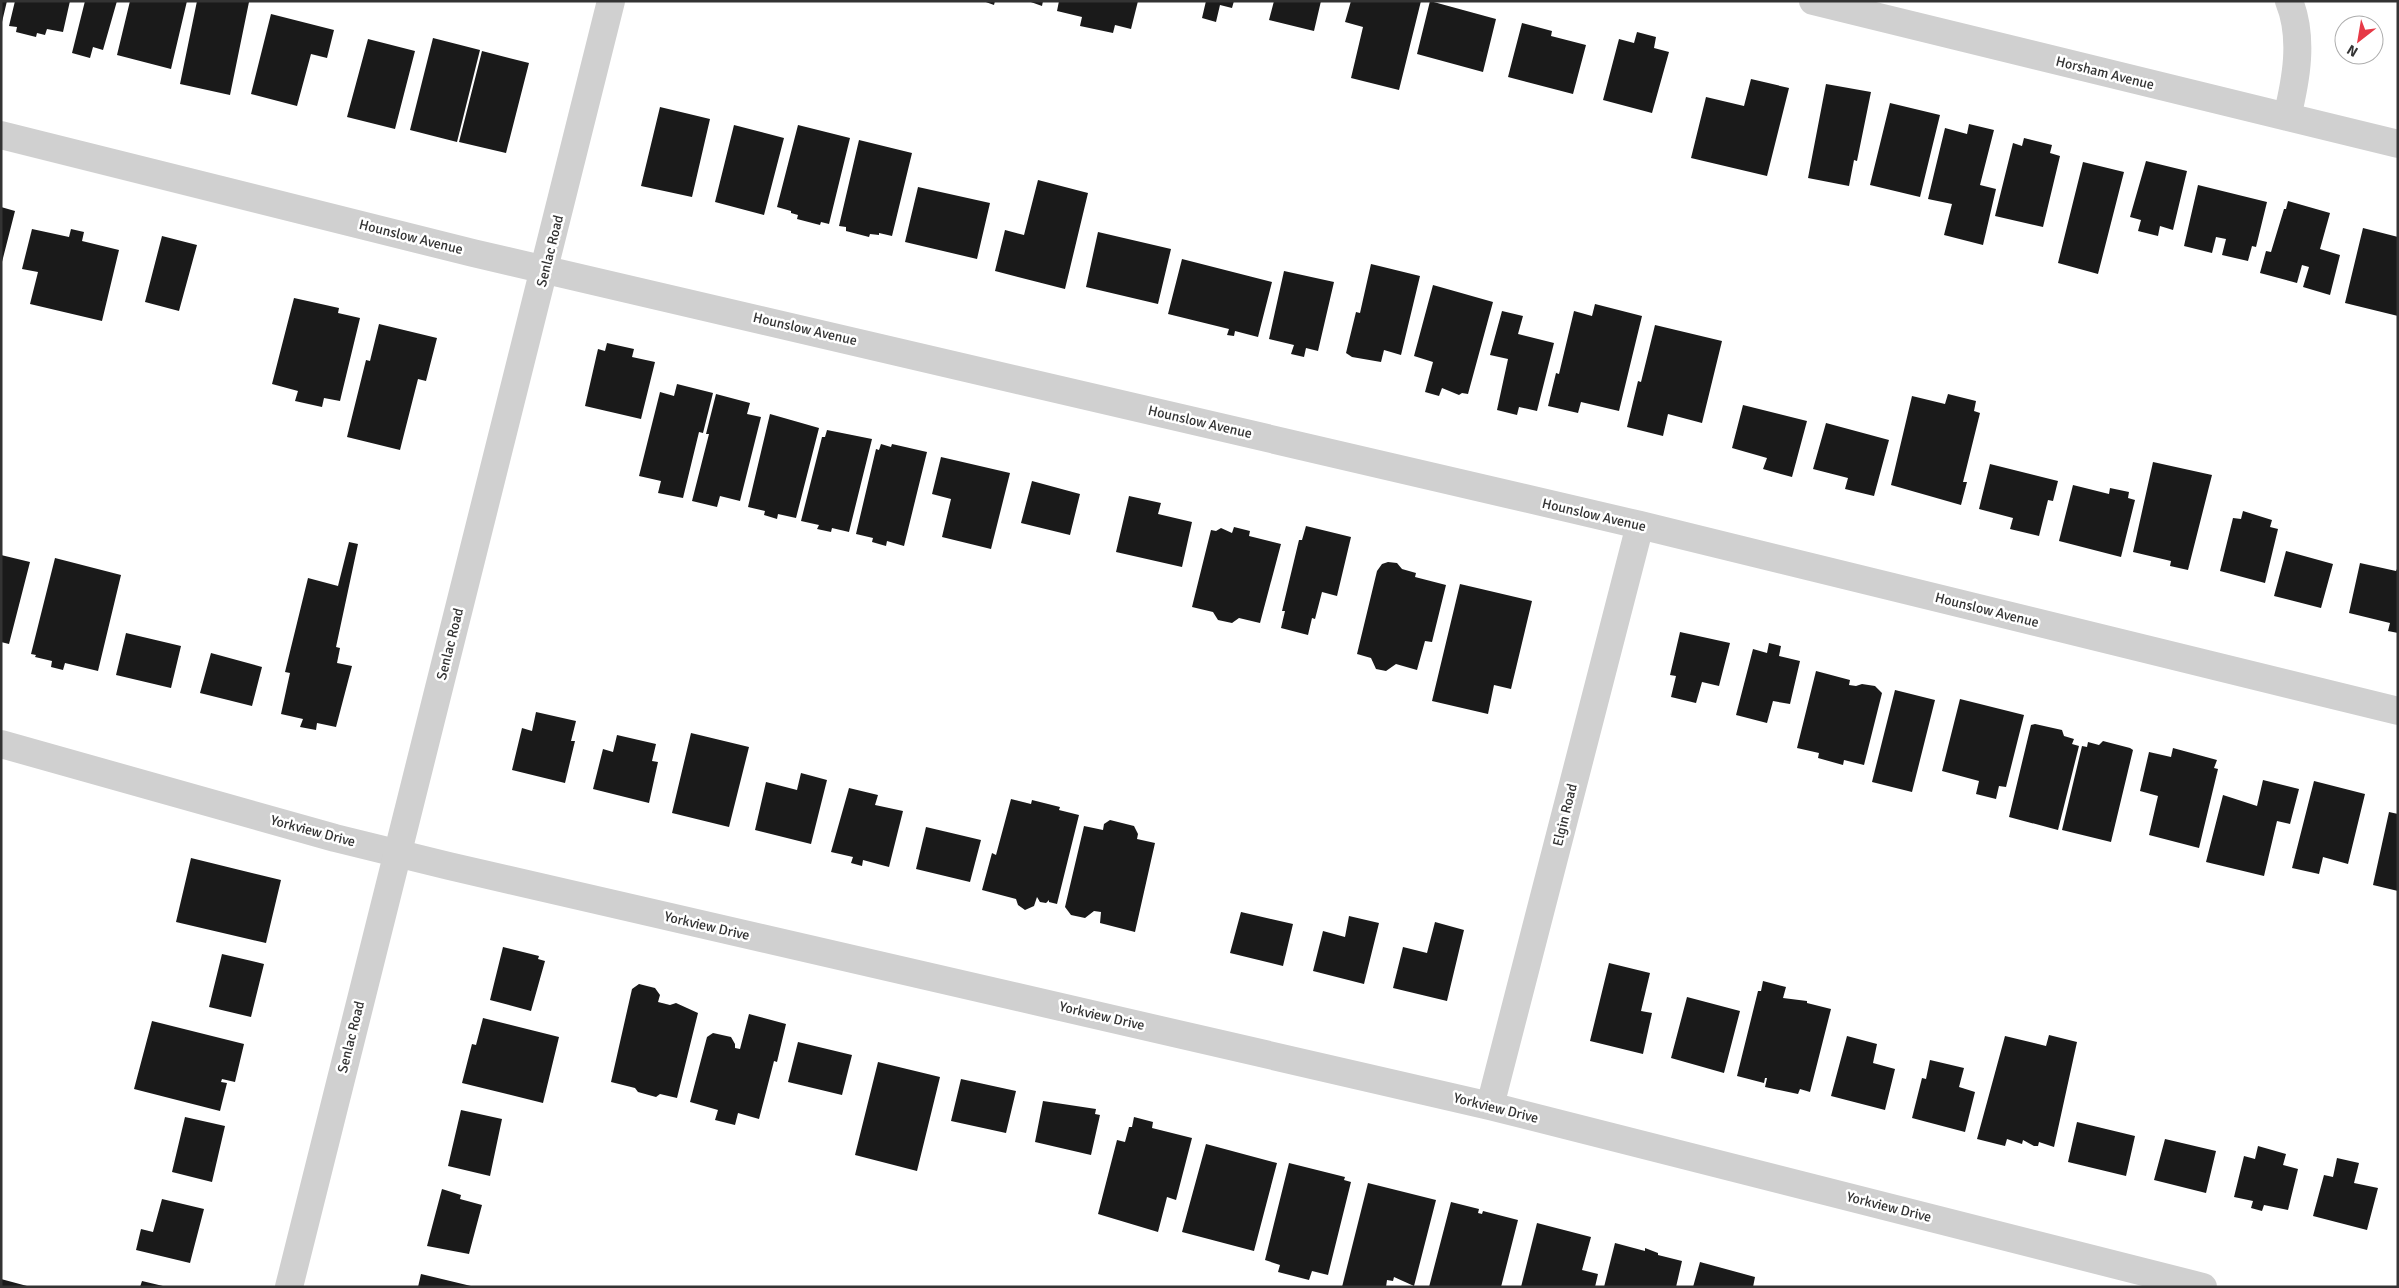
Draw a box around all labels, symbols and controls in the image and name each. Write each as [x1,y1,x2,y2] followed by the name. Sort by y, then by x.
[2334,15,2384,65] north arrow
[2344,41,2361,61] text: N
[2054,53,2156,93] street label: Horsham Avenue
[533,213,567,289] street label: Senlac Road
[357,216,465,258] street label: Hounslow Avenue
[751,309,859,349] street label: Hounslow Avenue
[1146,402,1254,442] street label: Hounslow Avenue
[1540,495,1648,535] street label: Hounslow Avenue
[1933,589,2041,631] street label: Hounslow Avenue
[433,606,467,682] street label: Senlac Road
[1549,782,1581,848] street label: Elgin Road
[269,812,357,850] street label: Yorkview Drive
[663,908,751,944] street label: Yorkview Drive
[1058,998,1146,1034] street label: Yorkview Drive
[334,999,368,1075] street label: Senlac Road
[1452,1089,1540,1127] street label: Yorkview Drive
[1845,1188,1933,1226] street label: Yorkview Drive

